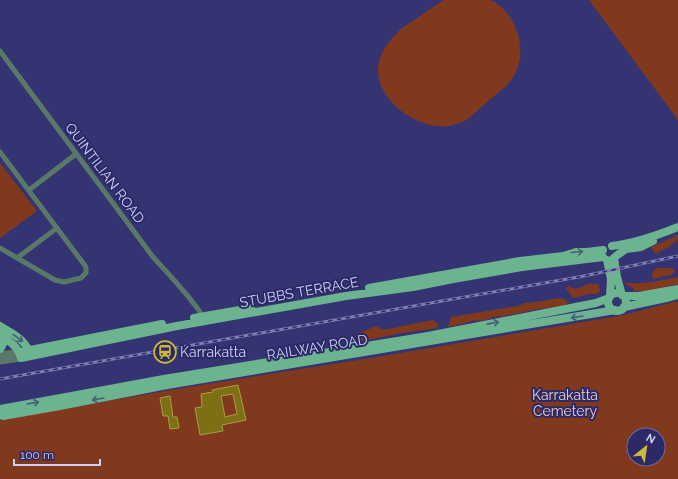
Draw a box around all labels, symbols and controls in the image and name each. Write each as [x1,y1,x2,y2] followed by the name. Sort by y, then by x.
[62,120,148,226] street label: QUINTILIAN ROAD
[570,249,583,256] one-way arrow
[238,274,360,310] street label: STUBBS TERRACE
[570,313,583,321] one-way arrow
[487,319,500,327] one-way arrow
[265,331,369,363] street label: RAILWAY ROAD
[13,334,24,342] one-way arrow
[152,339,178,365] station icon: Karrakatta
[180,344,246,360] place label: Karrakatta
[532,387,598,419] park label: Karrakatta Cemetery
[92,395,105,403] one-way arrow
[26,399,39,407] one-way arrow
[626,427,666,467] north arrow
[644,431,658,447] text: N
[14,441,100,467] scale bar
[20,448,54,462] text: 100 m

